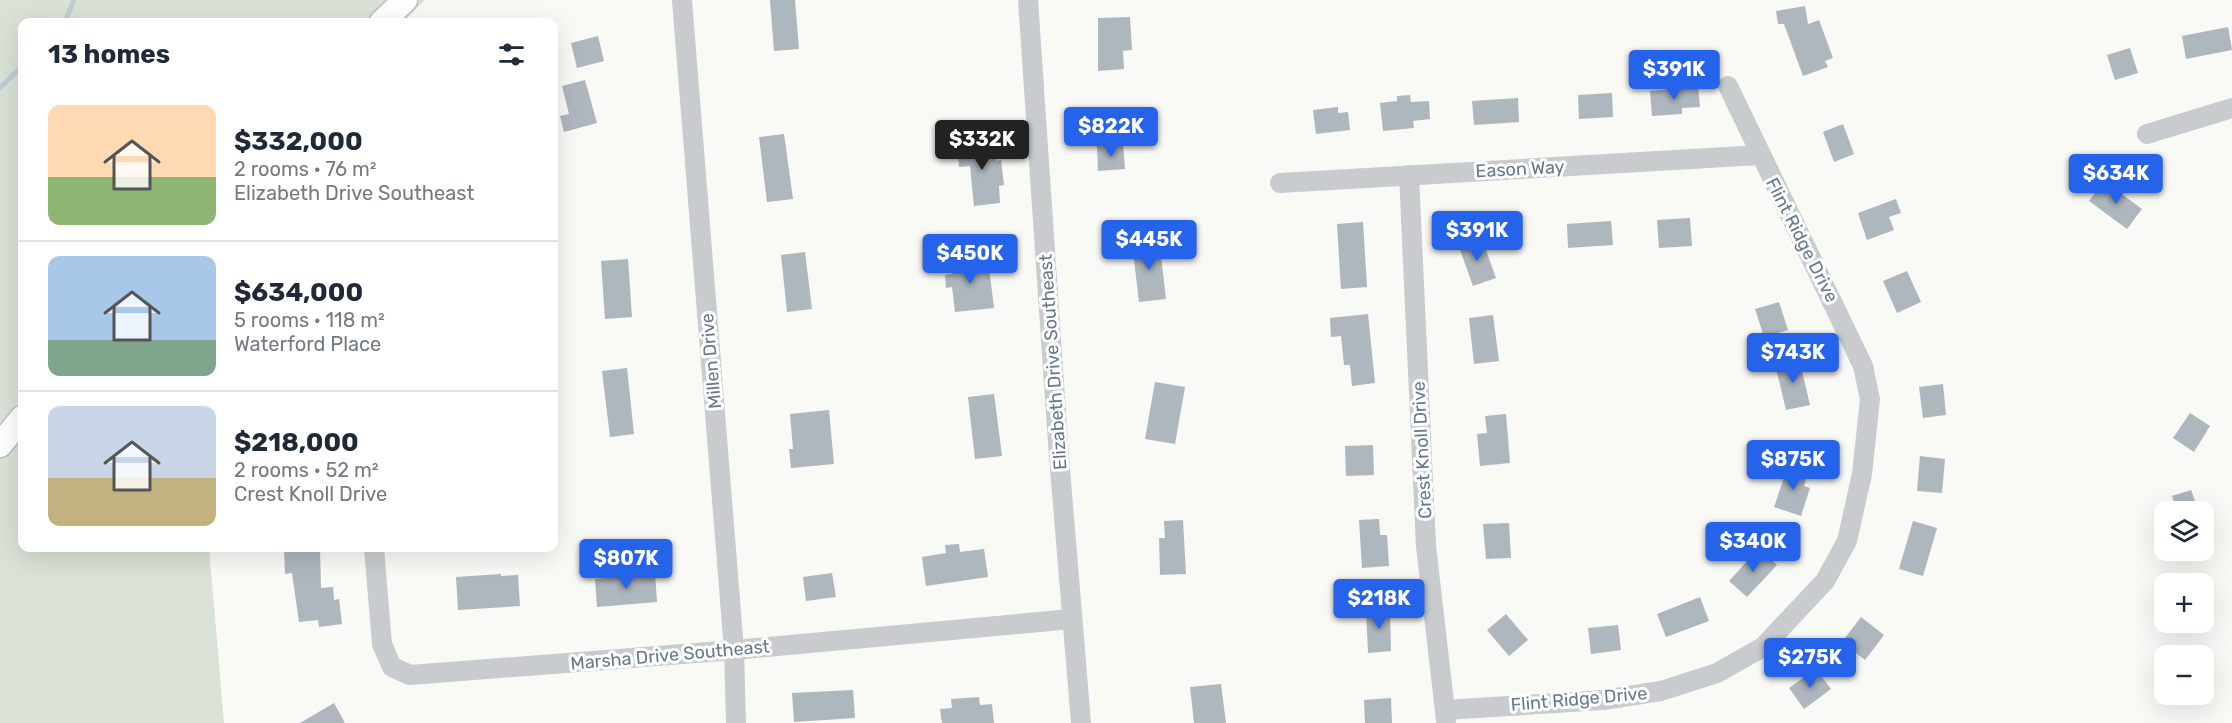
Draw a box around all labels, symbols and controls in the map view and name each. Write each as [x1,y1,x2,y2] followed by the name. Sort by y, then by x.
[495,38,528,71] icon: filters
[48,39,170,70] text: 13 homes
[1632,50,1716,101] pin: $391K
[1643,57,1705,81] text: $391K
[1069,107,1153,158] pin: $822K
[1078,114,1144,138] text: $822K
[940,120,1024,171] pin: $332K
[234,126,363,157] text: $332,000
[949,127,1015,151] text: $332K
[96,129,168,201] icon: home
[2074,154,2158,205] pin: $634K
[1475,156,1565,182] street label: Eason Way
[234,157,377,181] text: 2 rooms · 76 m²
[2083,161,2149,185] text: $634K
[1761,174,1843,306] street label: Flint Ridge Drive
[234,181,474,205] text: Elizabeth Drive Southeast
[1435,211,1519,262] pin: $391K
[1446,218,1508,242] text: $391K
[1107,220,1191,271] pin: $445K
[1116,227,1182,251] text: $445K
[928,234,1012,285] pin: $450K
[937,241,1003,265] text: $450K
[1034,253,1072,471] street label: Elizabeth Drive Southeast
[234,277,363,308] text: $634,000
[96,280,168,352] icon: home
[234,308,385,332] text: 5 rooms · 118 m²
[696,312,726,410] street label: Millen Drive
[234,332,381,356] text: Waterford Place
[1751,333,1835,384] pin: $743K
[1761,340,1825,364] text: $743K
[1407,381,1437,519] street label: Crest Knoll Drive
[234,427,359,458] text: $218,000
[96,430,168,502] icon: home
[1751,440,1835,491] pin: $875K
[1761,447,1825,471] text: $875K
[234,458,379,482] text: 2 rooms · 52 m²
[234,482,387,506] text: Crest Knoll Drive
[2154,501,2214,705] map controls
[2154,501,2214,561] button: layers
[1711,522,1795,573] pin: $340K
[1719,529,1787,553] text: $340K
[584,539,668,590] pin: $807K
[593,546,659,570] text: $807K
[2154,573,2214,633] button: +
[1337,579,1421,630] pin: $218K
[1347,586,1411,610] text: $218K
[569,635,771,675] street label: Marsha Drive Southeast
[1768,638,1852,689] pin: $275K
[1778,645,1842,669] text: $275K
[2154,645,2214,705] button: −
[1510,682,1648,716] street label: Flint Ridge Drive

